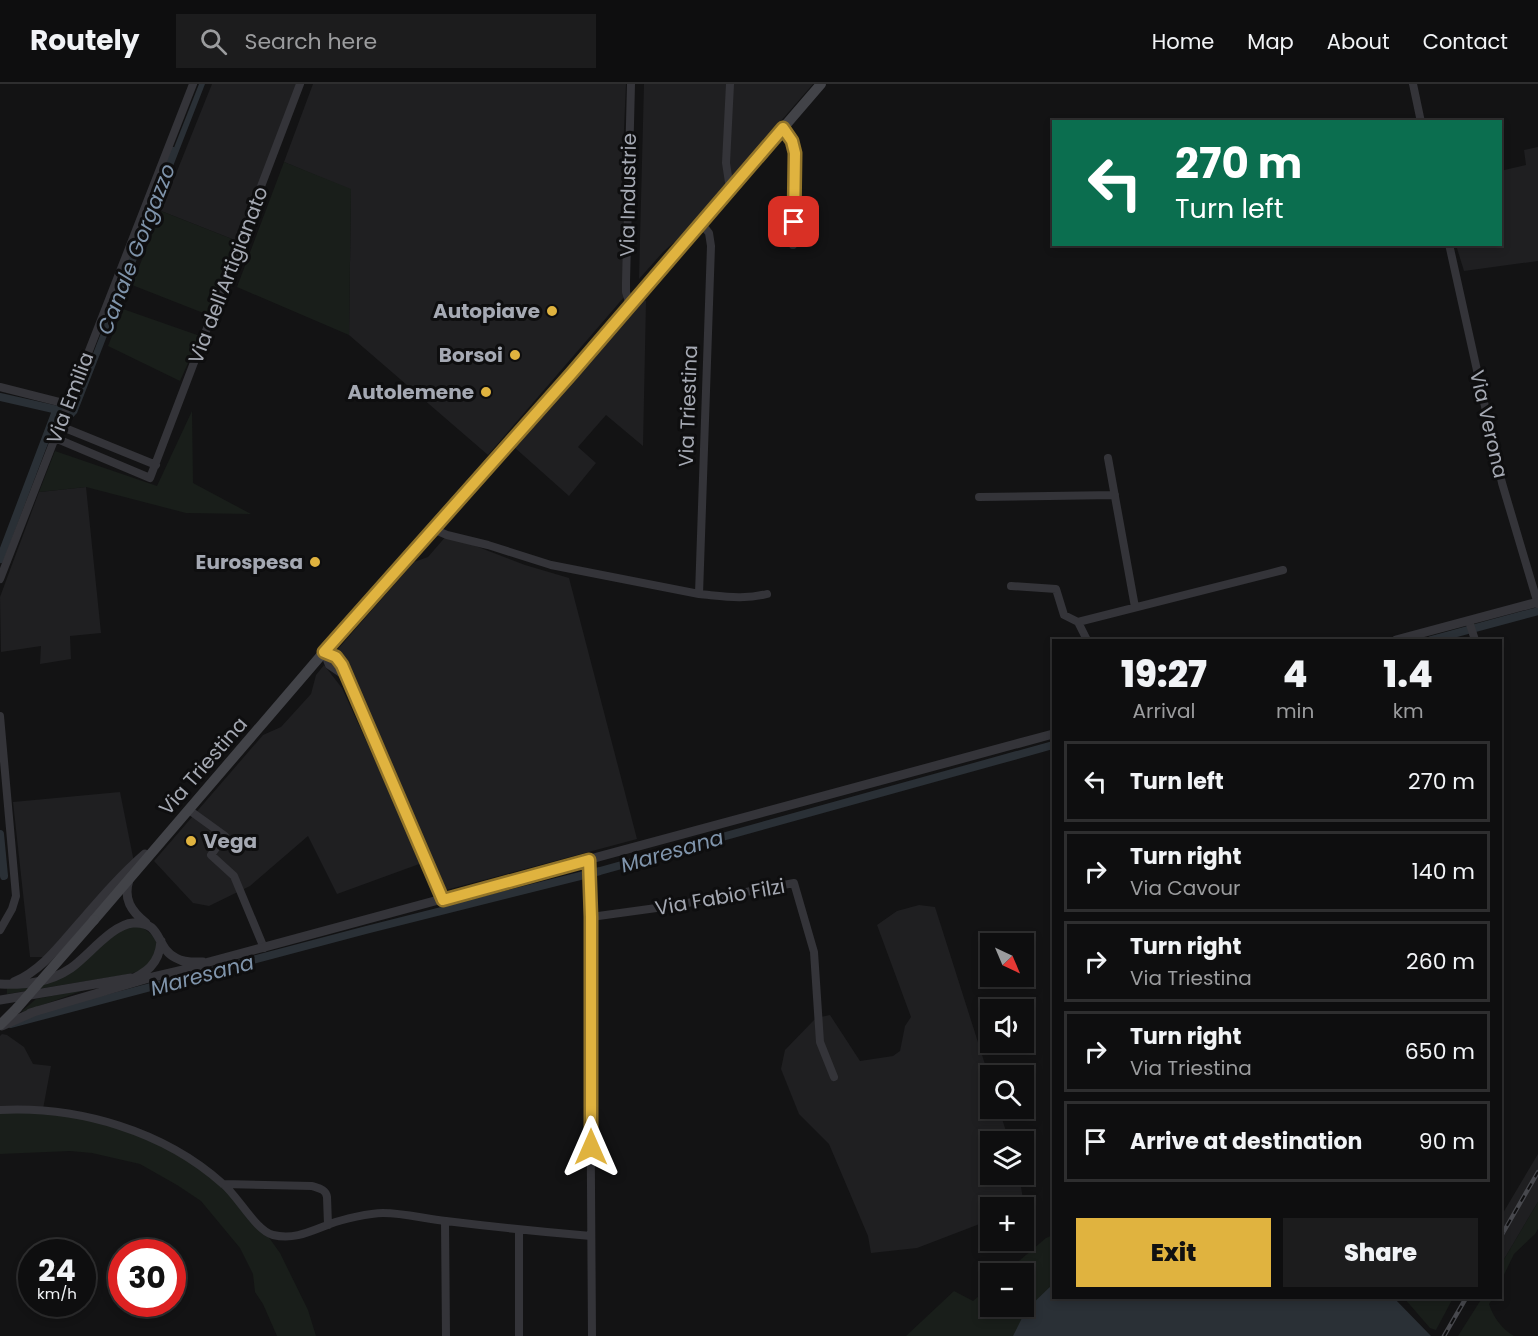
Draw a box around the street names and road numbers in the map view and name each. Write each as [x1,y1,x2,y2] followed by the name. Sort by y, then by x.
[613,133,643,257] street label: Via Industrie
[181,182,275,368] street label: Via dell'Artigianato
[672,345,704,467] street label: Via Triestina
[40,348,100,448] street label: Via Emilia
[1463,367,1515,481] street label: Via Verona
[152,711,254,821] street label: Via Triestina
[653,872,787,922] street label: Via Fabio Filzi

